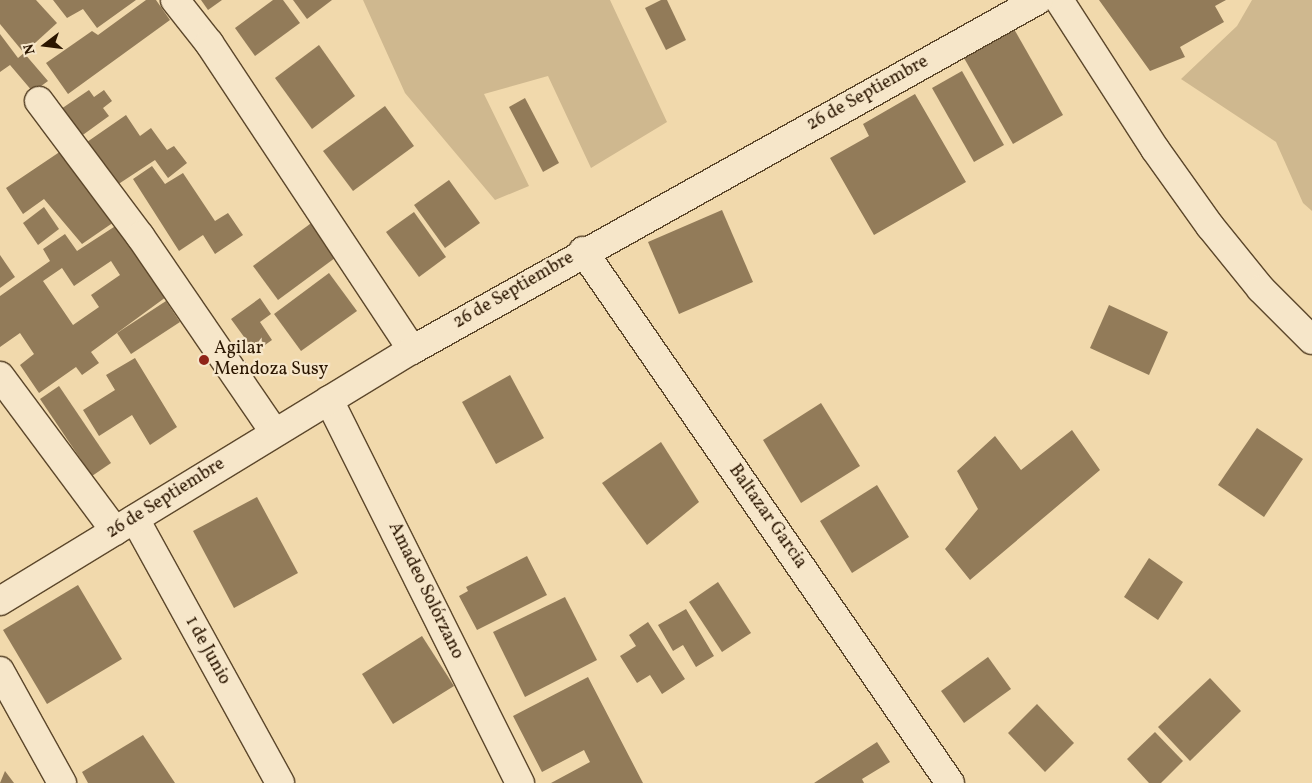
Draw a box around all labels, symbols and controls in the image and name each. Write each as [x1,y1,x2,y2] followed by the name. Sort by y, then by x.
[20,20,70,70] north arrow
[20,42,41,56] text: N
[803,52,933,136] street label: 26 de Septiembre
[450,248,578,334] street label: 26 de Septiembre
[214,339,328,382] place label: Agilar Mendoza Susy
[198,354,210,366] marker: Agilar Mendoza Susy
[103,454,229,544] street label: 26 de Septiembre
[723,461,811,573] street label: Baltazar Garcia
[383,519,467,663] street label: Amadeo Solórzano
[179,613,235,689] street label: 1 de Junio

